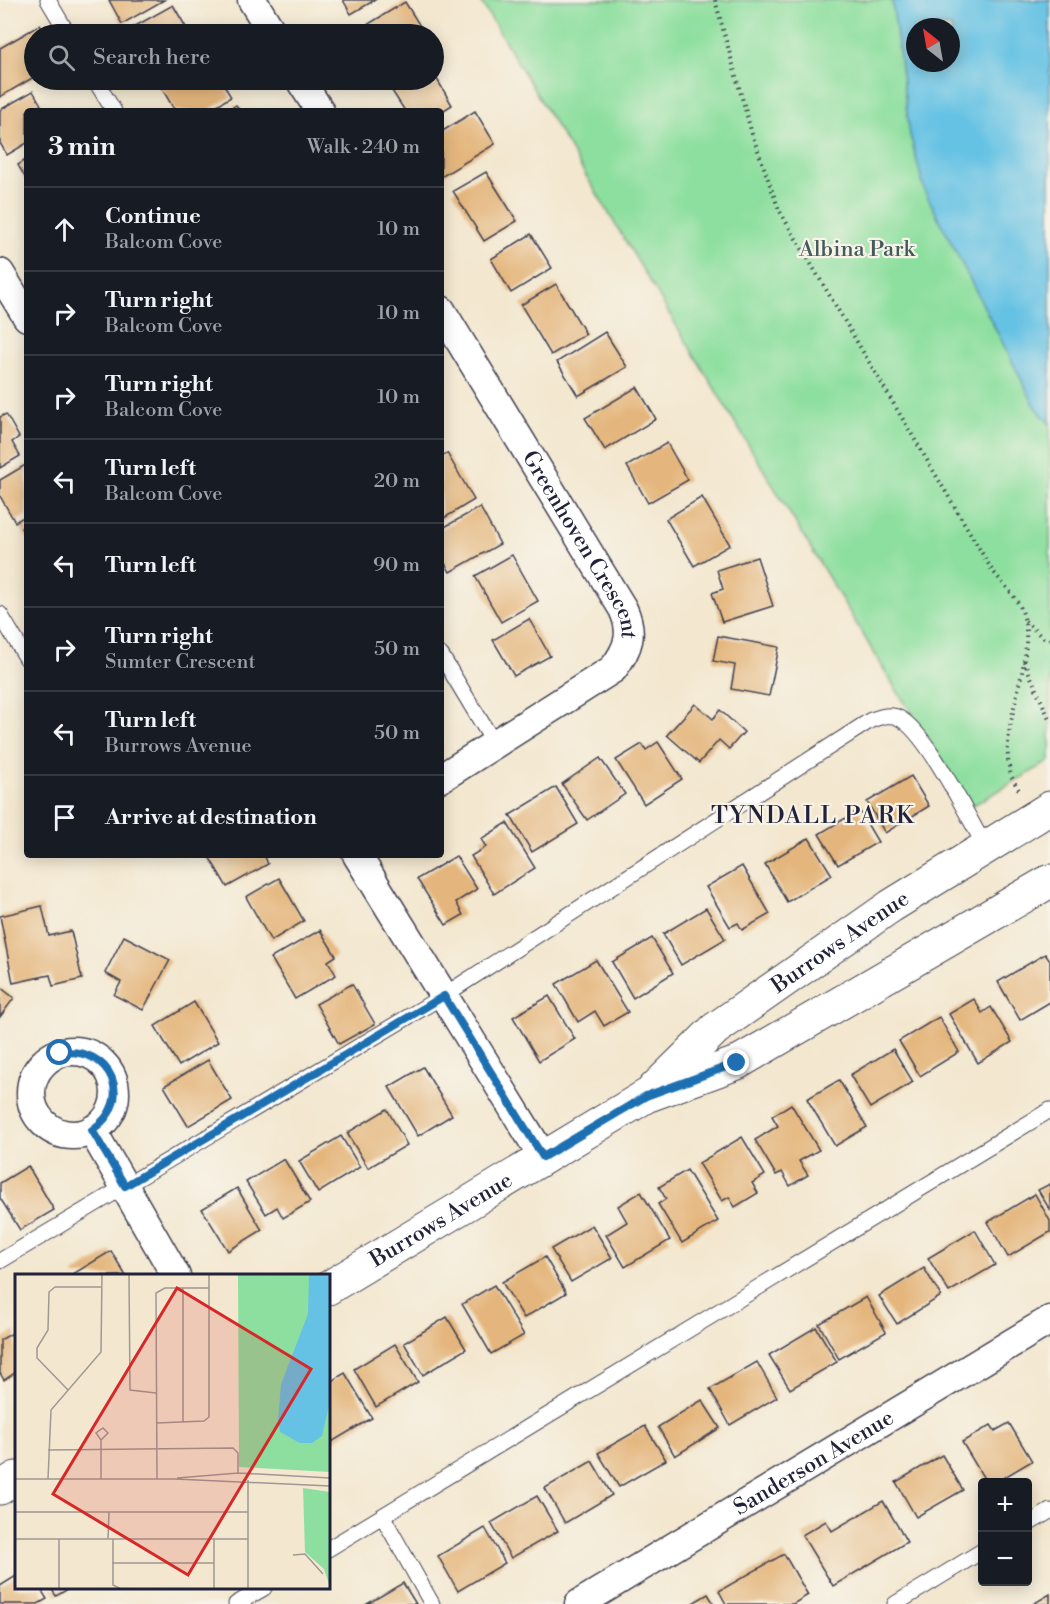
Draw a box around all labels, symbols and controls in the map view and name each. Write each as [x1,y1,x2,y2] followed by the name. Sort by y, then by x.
[906,18,960,72] north arrow
[24,24,444,90] search box
[45,41,78,74] icon: search
[93,44,210,71] text: Search here
[48,131,116,163] text: 3 min
[307,135,420,160] text: Walk · 240 m
[105,203,201,230] text: Continue
[48,213,81,246] icon: ahead
[377,217,420,242] text: 10 m
[105,230,222,255] text: Balcom Cove
[798,236,916,263] park label: Albina Park
[105,287,213,314] text: Turn right
[48,297,81,330] icon: right
[377,301,420,326] text: 10 m
[105,314,222,339] text: Balcom Cove
[105,371,213,398] text: Turn right
[48,381,81,414] icon: right
[377,385,420,410] text: 10 m
[105,398,222,423] text: Balcom Cove
[516,446,643,640] street label: Greenhoven Crescent
[105,455,196,482] text: Turn left
[48,465,81,498] icon: left
[374,469,420,494] text: 20 m
[105,482,222,507] text: Balcom Cove
[48,549,81,582] icon: left
[105,552,196,579] text: Turn left
[373,553,420,578] text: 90 m
[105,623,213,650] text: Turn right
[48,633,81,666] icon: right
[374,637,420,662] text: 50 m
[105,650,255,675] text: Sumter Crescent
[105,707,196,734] text: Turn left
[48,717,81,750] icon: left
[374,721,420,746] text: 50 m
[105,734,252,759] text: Burrows Avenue
[48,801,81,834] icon: arrive
[711,801,915,831] district label: TYNDALL PARK
[105,804,317,831] text: Arrive at destination
[765,885,914,1000] street label: Burrows Avenue
[46,1039,72,1065] route start
[723,1049,749,1075] route end
[364,1166,517,1274] street label: Burrows Avenue
[15,1274,330,1589] inset map
[729,1404,899,1521] street label: Sanderson Avenue
[978,1478,1032,1586] map controls
[978,1478,1032,1532] button: +
[978,1532,1032,1586] button: −

